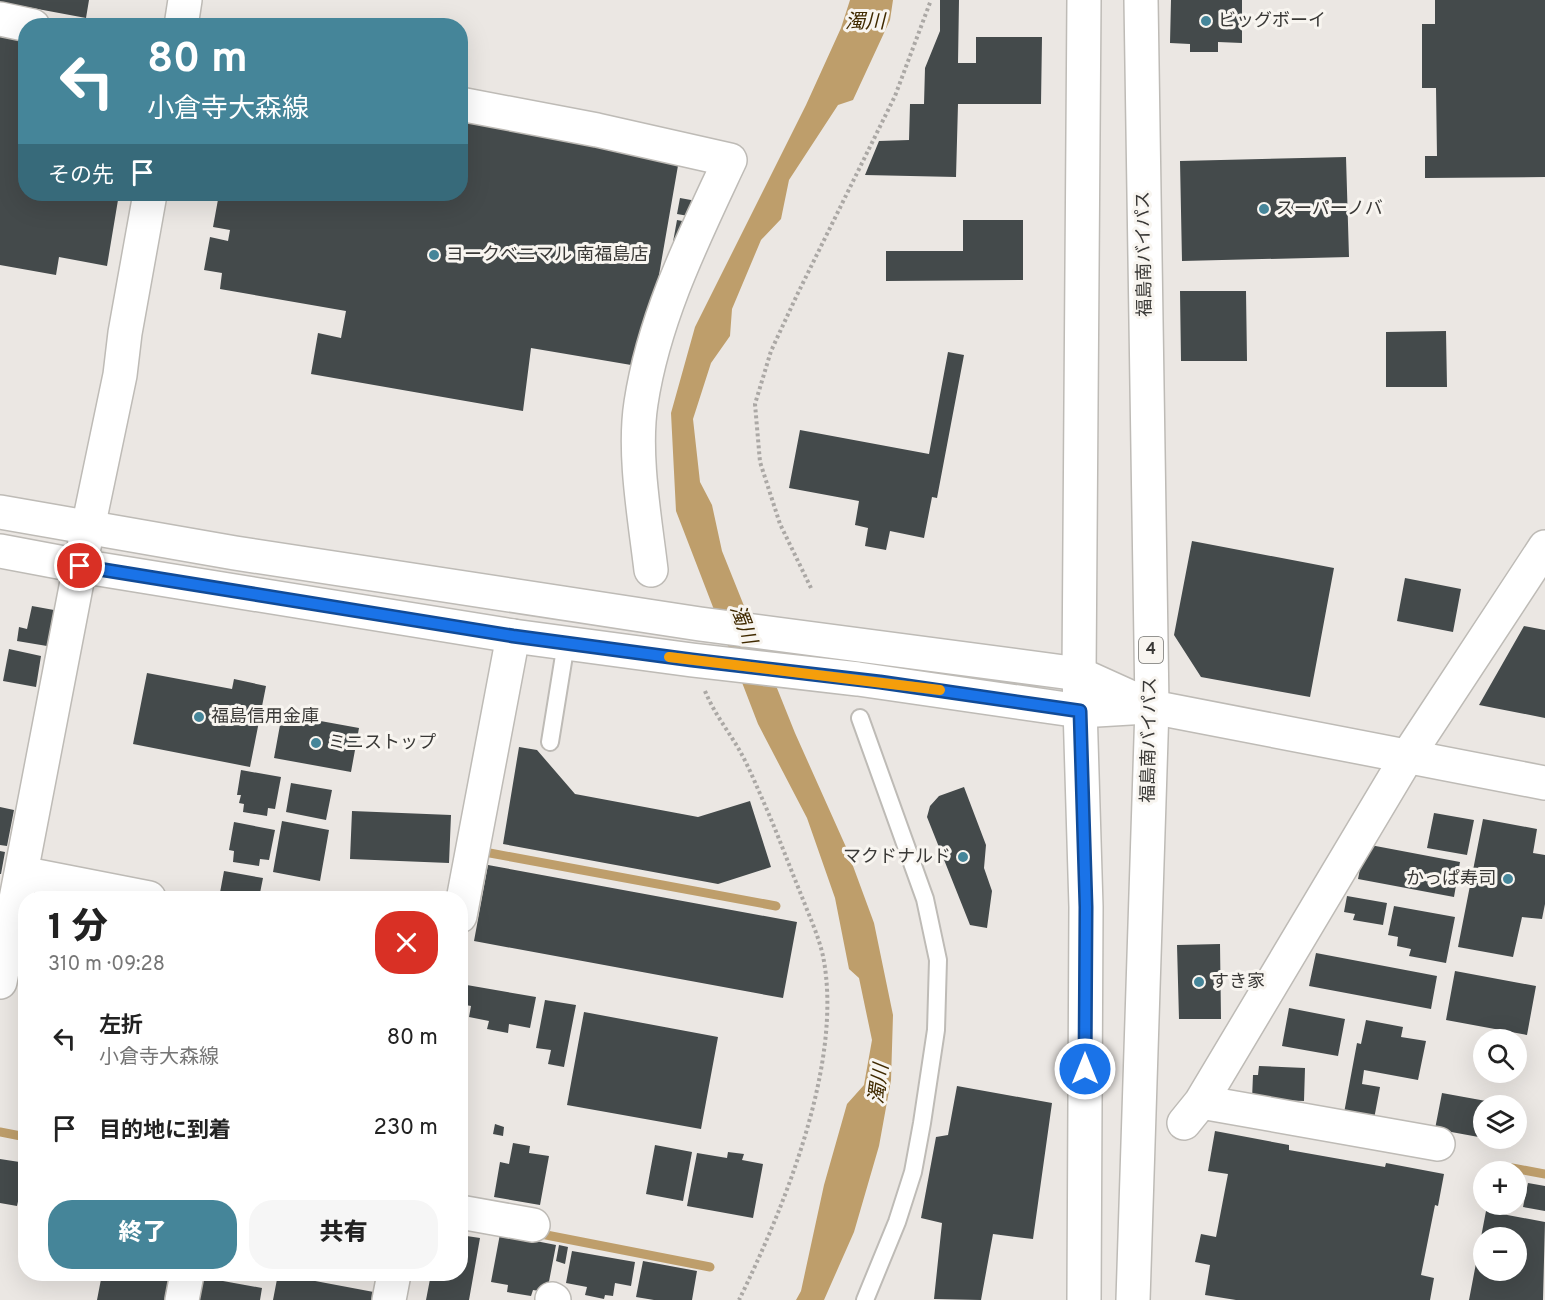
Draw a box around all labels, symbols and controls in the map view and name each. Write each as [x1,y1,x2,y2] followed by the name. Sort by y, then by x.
[845,10,887,36] water label: 濁川
[1218,10,1326,33] place label: ビッグボーイ
[1199,14,1213,28] marker: ビッグボーイ
[147,34,248,87] text: 80 m
[48,42,126,120] icon: left
[147,93,309,127] text: 小倉寺大森線
[126,156,159,189] icon: arrive
[48,163,114,190] text: その先
[1132,191,1158,317] street label: 福島南バイパス
[1276,198,1383,221] place label: スーパーノバ
[1257,202,1271,216] marker: スーパーノバ
[446,244,648,267] place label: ヨークベニマル 南福島店
[427,248,441,262] marker: ヨークベニマル 南福島店
[54,540,105,591] pin
[63,549,96,582] icon: arrive
[723,602,762,650] water label: 濁川
[1139,637,1163,663] road number: 4
[1137,677,1163,803] street label: 福島南バイパス
[211,706,319,729] place label: 福島信用金庫
[192,710,206,724] marker: 福島信用金庫
[328,732,436,755] place label: ミニストップ
[309,736,323,750] marker: ミニストップ
[843,846,951,869] place label: マクドナルド
[956,850,970,864] marker: マクドナルド
[1406,868,1496,891] place label: かっぱ寿司
[1501,872,1515,886] marker: かっぱ寿司
[48,906,108,952] text: 1 分
[375,911,438,974] button: close
[48,952,165,978] text: 310 m · 09:28
[1211,971,1265,994] place label: すき家
[1192,975,1206,989] marker: すき家
[99,1013,143,1040] text: 左折
[48,1022,81,1055] icon: left
[387,1025,438,1052] text: 80 m
[1473,1029,1527,1281] map controls
[1473,1029,1527,1083] button: search
[1053,1037,1117,1101] position arrow
[99,1045,219,1071] text: 小倉寺大森線
[864,1060,896,1106] water label: 濁川
[1473,1095,1527,1149] button: layers
[48,1112,81,1145] icon: arrive
[374,1115,438,1142] text: 230 m
[99,1118,231,1145] text: 目的地に到着
[1473,1161,1527,1215] button: +
[48,1200,237,1269] button: 終了
[249,1200,438,1269] button: 共有
[1473,1227,1527,1281] button: −

